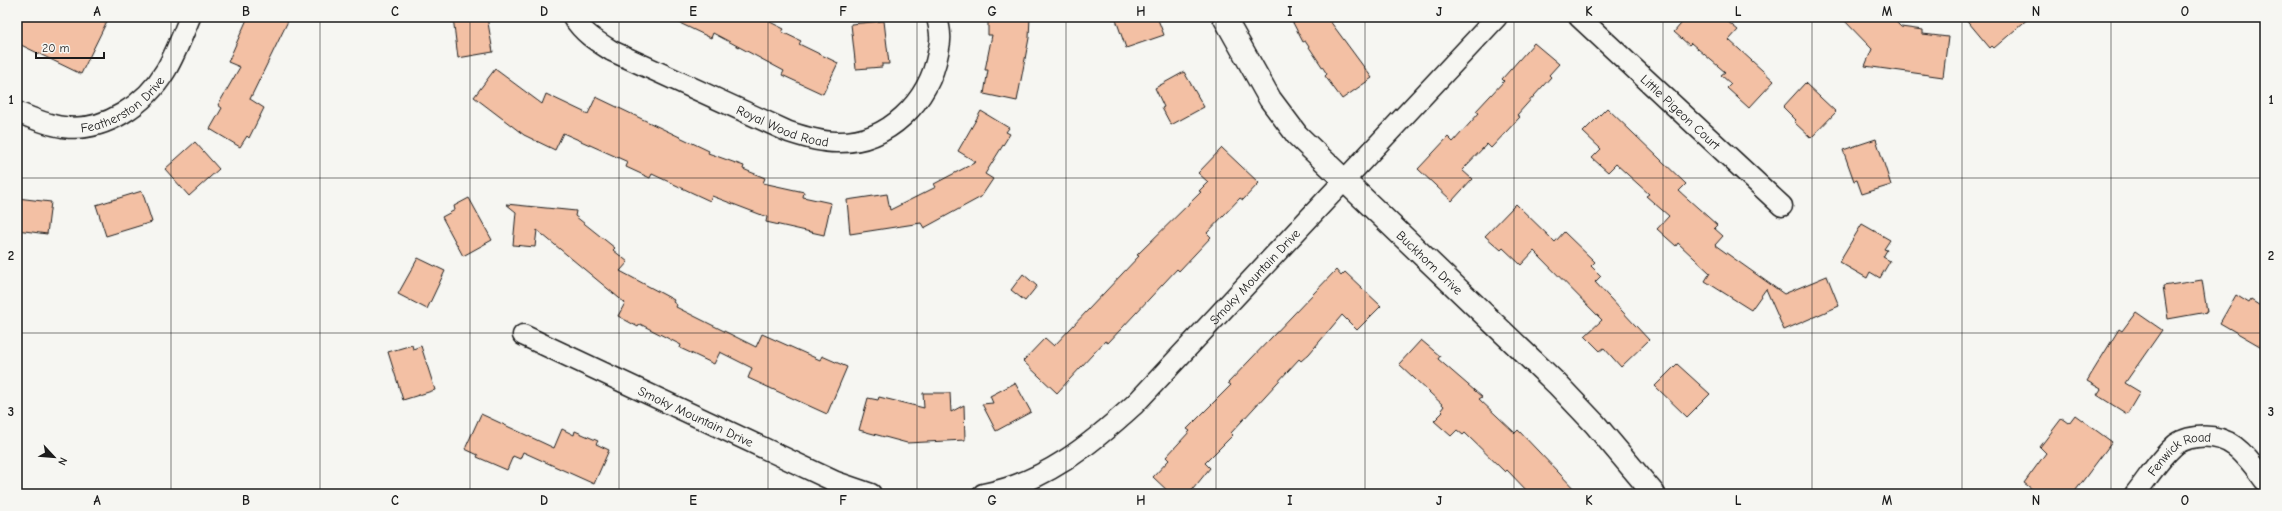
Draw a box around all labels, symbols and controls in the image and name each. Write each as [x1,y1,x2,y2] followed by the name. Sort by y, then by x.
[93,4,101,19] text: A
[242,4,250,19] text: B
[391,4,399,19] text: C
[540,4,548,19] text: D
[689,4,697,19] text: E
[839,4,847,19] text: F
[987,4,997,19] text: G
[1136,4,1146,19] text: H
[1287,4,1293,19] text: I
[1436,4,1442,19] text: J
[1585,4,1593,19] text: K
[1735,4,1742,19] text: L
[1882,4,1893,19] text: M
[2032,4,2040,19] text: N
[2181,4,2189,19] text: O
[36,34,104,60] scale bar
[42,41,70,55] text: 20 m
[1638,71,1724,154] street label: Little Pigeon Court
[80,73,168,136] street label: Featherston Drive
[8,92,14,107] text: 1
[2268,92,2274,107] text: 1
[734,102,830,150] street label: Royal Wood Road
[1206,225,1304,328] street label: Smoky Mountain Drive
[1393,227,1466,298] street label: Buckhorn Drive
[8,248,14,263] text: 2
[2268,248,2274,263] text: 2
[636,383,756,450] street label: Smoky Mountain Drive
[8,404,14,419] text: 3
[2268,404,2274,419] text: 3
[2144,429,2212,479] street label: Fenwick Road
[34,437,74,477] north arrow
[55,455,70,467] text: N
[93,493,101,508] text: A
[242,493,250,508] text: B
[391,493,399,508] text: C
[540,493,548,508] text: D
[689,493,697,508] text: E
[839,493,847,508] text: F
[987,493,997,508] text: G
[1136,493,1146,508] text: H
[1287,493,1293,508] text: I
[1436,493,1442,508] text: J
[1585,493,1593,508] text: K
[1735,493,1742,508] text: L
[1882,493,1893,508] text: M
[2032,493,2040,508] text: N
[2181,493,2189,508] text: O

